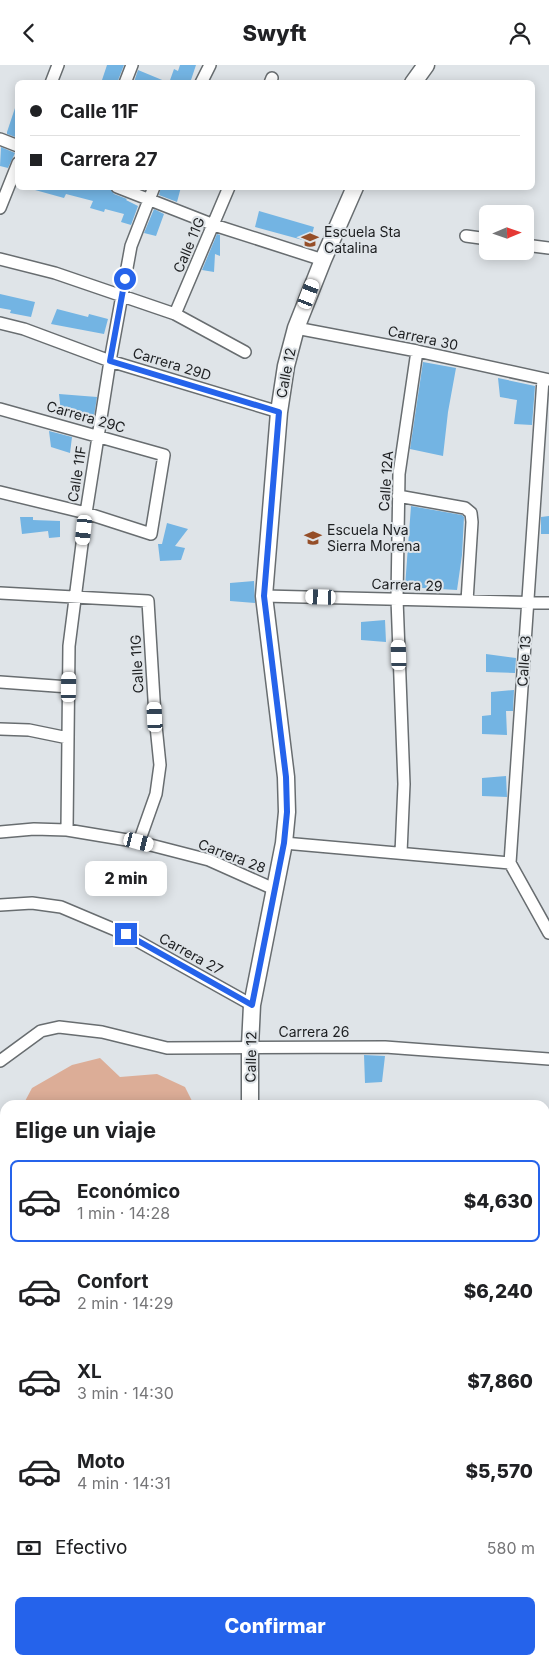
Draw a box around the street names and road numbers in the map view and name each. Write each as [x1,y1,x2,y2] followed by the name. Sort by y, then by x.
[169,214,208,275] street label: Calle 11G
[386,322,460,353] street label: Carrera 30
[131,344,213,384] street label: Carrera 29D
[272,346,299,400] street label: Calle 12
[45,397,128,436] street label: Carrera 29C
[64,445,89,503] street label: Calle 11F
[375,450,396,512] street label: Calle 12A
[371,575,443,594] street label: Carrera 29
[126,634,147,694] street label: Calle 11G
[513,635,534,687] street label: Calle 13
[196,835,268,876] street label: Carrera 28
[156,929,226,978] street label: Carrera 27
[278,1023,350,1040] street label: Carrera 26
[242,1031,259,1083] street label: Calle 12

